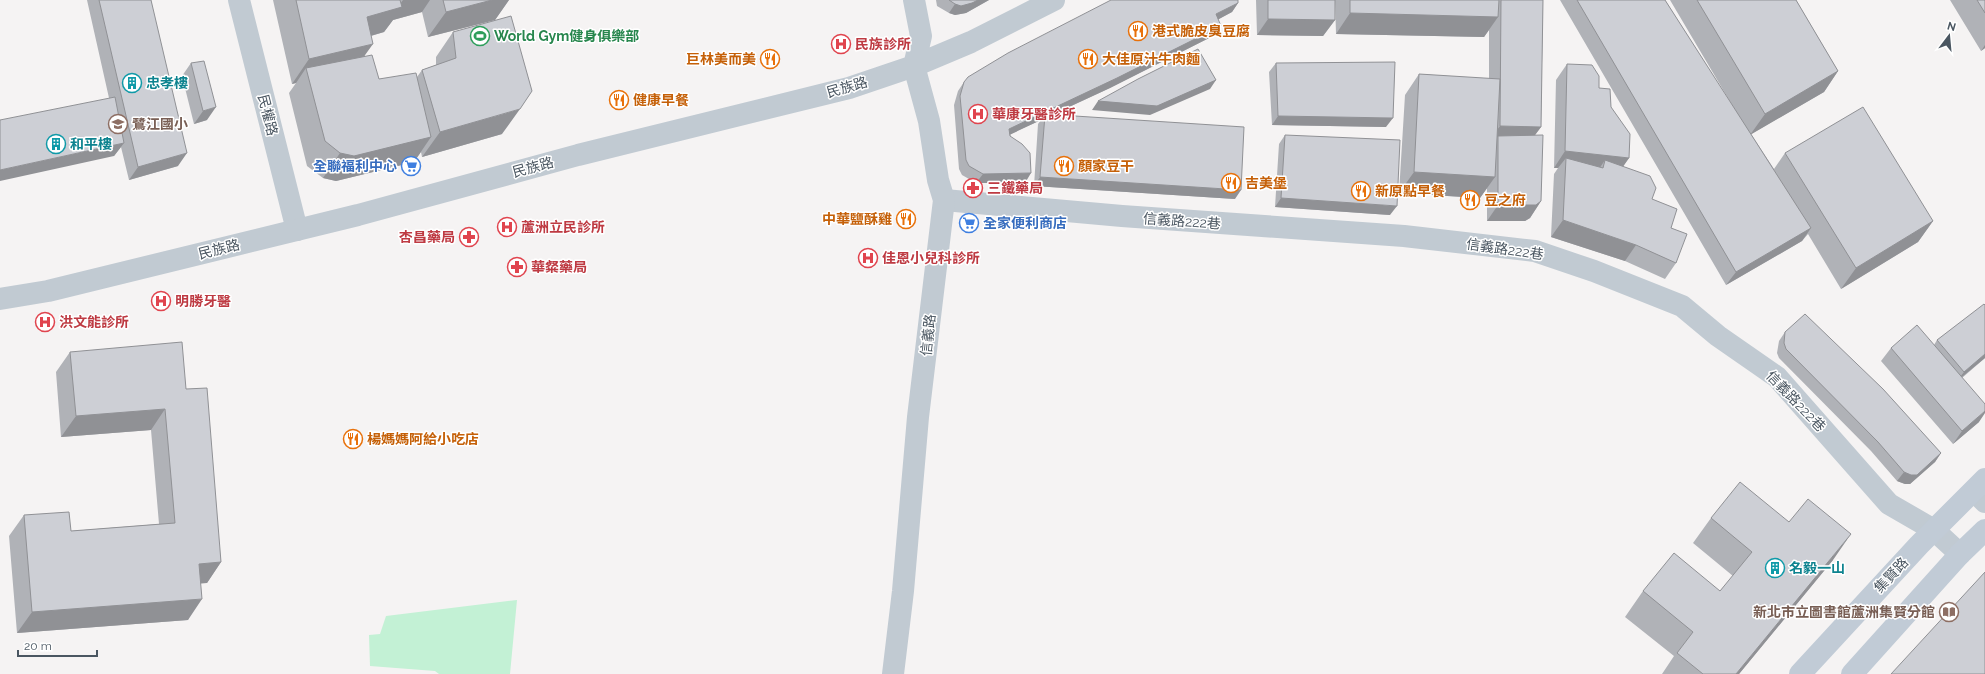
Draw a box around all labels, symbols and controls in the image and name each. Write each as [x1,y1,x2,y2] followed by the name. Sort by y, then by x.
[1929,16,1969,56] north arrow
[1946,19,1957,34] text: N
[1127,20,1149,42] restaurant icon: 港式脆皮臭豆腐
[1152,23,1250,39] place label: 港式脆皮臭豆腐
[469,25,491,47] sports icon: World Gym健身俱樂部
[494,28,639,44] place label: World Gym健身俱樂部
[830,33,852,55] hospital icon: 民族診所
[855,36,911,52] place label: 民族診所
[759,48,781,70] restaurant icon: 巨林美而美
[1077,48,1099,70] restaurant icon: 大佳原汁牛肉麵
[686,51,756,67] place label: 巨林美而美
[1102,51,1200,67] place label: 大佳原汁牛肉麵
[121,72,143,94] building icon: 忠孝樓
[825,74,869,100] street label: 民族路
[146,75,188,91] place label: 忠孝樓
[608,89,630,111] restaurant icon: 健康早餐
[633,92,689,108] place label: 健康早餐
[255,93,281,137] street label: 民權路
[967,103,989,125] hospital icon: 華康牙醫診所
[992,106,1076,122] place label: 華康牙醫診所
[107,113,129,135] school or university icon: 鷺江國小
[132,116,188,132] place label: 鷺江國小
[45,133,67,155] building icon: 和平樓
[70,136,112,152] place label: 和平樓
[511,154,555,180] street label: 民族路
[400,155,422,177] supermarket icon: 全聯福利中心
[1053,155,1075,177] restaurant icon: 顏家豆干
[313,158,397,174] place label: 全聯福利中心
[1078,158,1134,174] place label: 顏家豆干
[1220,172,1242,194] restaurant icon: 吉美堡
[1245,175,1287,191] place label: 吉美堡
[962,177,984,199] pharmacy icon: 三鐵藥局
[987,180,1043,196] place label: 三鐵藥局
[1350,180,1372,202] restaurant icon: 新原點早餐
[1375,183,1445,199] place label: 新原點早餐
[1459,189,1481,211] restaurant icon: 豆之府
[1484,192,1526,208] place label: 豆之府
[895,208,917,230] restaurant icon: 中華鹽酥雞
[1143,210,1221,232] street label: 信義路222巷
[822,211,892,227] place label: 中華鹽酥雞
[958,212,980,234] supermarket icon: 全家便利商店
[983,215,1067,231] place label: 全家便利商店
[496,216,518,238] hospital icon: 蘆洲立民診所
[521,219,605,235] place label: 蘆洲立民診所
[458,226,480,248] pharmacy icon: 杏昌藥局
[399,229,455,245] place label: 杏昌藥局
[197,236,241,262] street label: 民族路
[1465,236,1545,262] street label: 信義路222巷
[857,247,879,269] hospital icon: 佳恩小兒科診所
[882,250,980,266] place label: 佳恩小兒科診所
[506,256,528,278] pharmacy icon: 華粲藥局
[531,259,587,275] place label: 華粲藥局
[150,290,172,312] hospital icon: 明勝牙醫
[175,293,231,309] place label: 明勝牙醫
[34,311,56,333] hospital icon: 洪文能診所
[918,313,938,357] street label: 信義路
[59,314,129,330] place label: 洪文能診所
[1763,367,1829,435] street label: 信義路222巷
[342,428,364,450] restaurant icon: 楊媽媽阿給小吃店
[367,431,479,447] place label: 楊媽媽阿給小吃店
[1871,554,1911,596] street label: 集賢路
[1764,557,1786,579] building icon: 名毅一山
[1789,560,1845,576] place label: 名毅一山
[1938,601,1960,623] library icon: 新北市立圖書館蘆洲集賢分館
[1753,604,1935,620] place label: 新北市立圖書館蘆洲集賢分館
[18,632,97,658] scale bar
[24,639,52,653] text: 20 m

